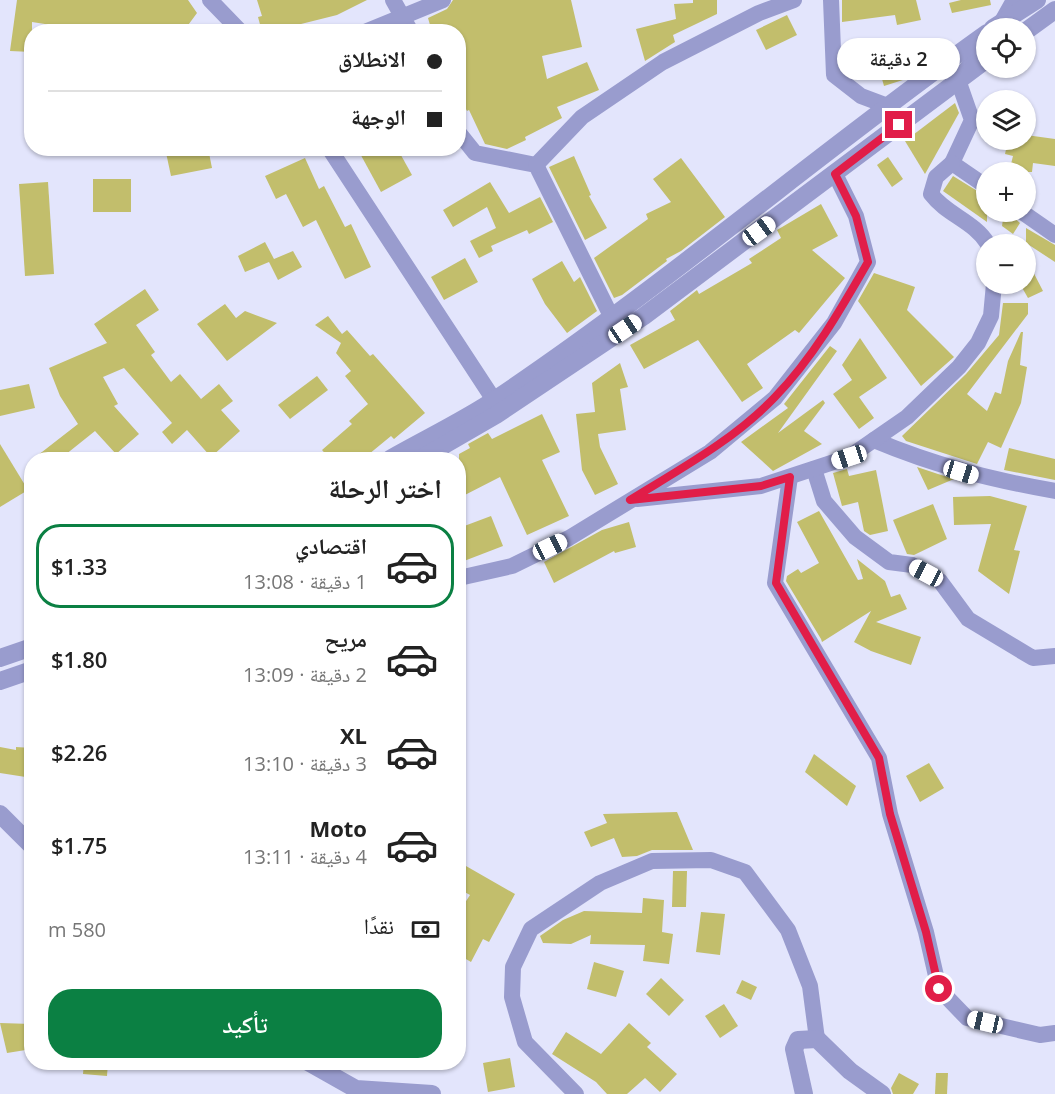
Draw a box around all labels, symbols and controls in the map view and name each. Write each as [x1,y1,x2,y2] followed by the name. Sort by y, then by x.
[976,18,1036,294] map controls
[976,18,1036,78] button: locate
[838,38,960,80] callout: 2 دقيقة
[338,43,406,73] text: الانطلاق
[869,45,928,72] text: 2 دقيقة
[976,90,1036,150] button: layers
[351,101,406,131] text: الوجهة
[885,111,912,138] route end
[976,162,1036,222] button: +
[739,213,779,249] car
[976,234,1036,294] button: −
[605,311,645,347] car
[829,443,869,471] car
[941,458,981,486] car
[328,469,442,506] text: اختر الرحلة
[295,530,367,560] text: اقتصادي
[530,531,570,563] car
[385,539,439,593] icon: car
[51,551,107,581] text: $1.33
[906,557,946,589] car
[243,568,367,595] text: 1 دقيقة · 13:08
[324,623,367,653] text: مريح
[385,632,439,686] icon: car
[51,644,107,674] text: $1.80
[243,661,367,688] text: 2 دقيقة · 13:09
[340,720,367,750] text: XL
[385,725,439,779] icon: car
[51,737,107,767] text: $2.26
[243,750,367,777] text: 3 دقيقة · 13:10
[309,813,367,843] text: Moto
[385,818,439,872] icon: car
[51,830,107,860] text: $1.75
[243,843,367,870] text: 4 دقيقة · 13:11
[364,910,394,940] text: نقدًا
[409,913,442,946] icon: cash
[48,916,106,943] text: 580 m
[925,975,952,1002] route start
[48,989,442,1058] button: تأكيد
[965,1009,1005,1035] car

